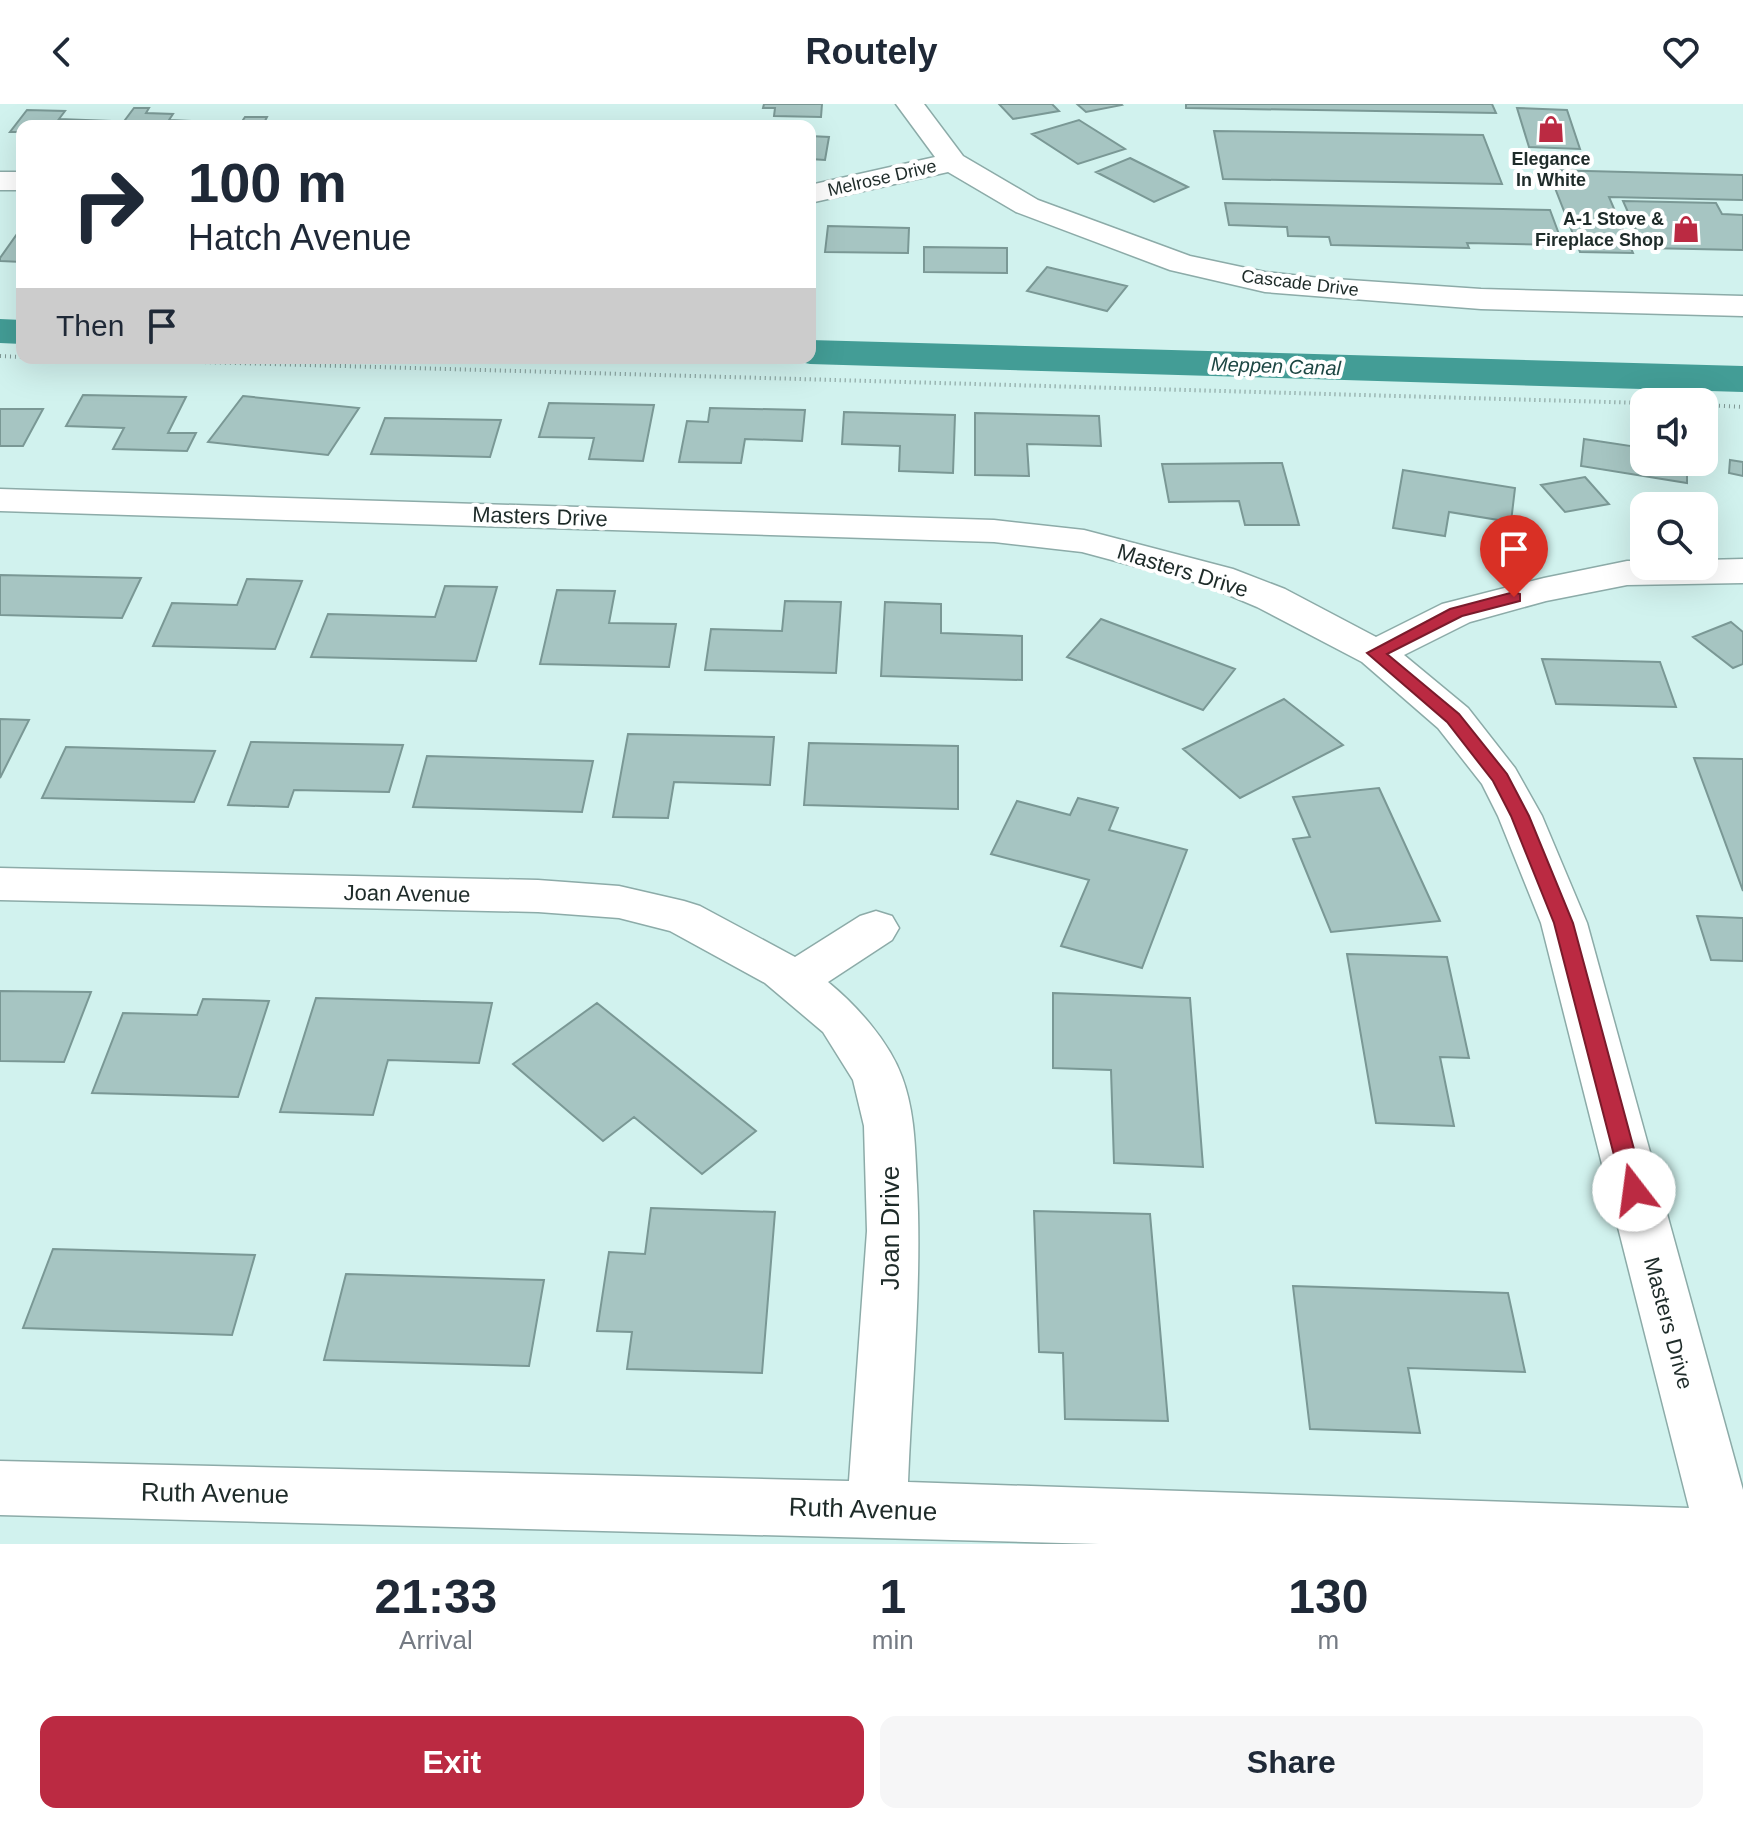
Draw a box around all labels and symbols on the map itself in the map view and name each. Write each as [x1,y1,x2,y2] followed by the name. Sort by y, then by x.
[1536,114,1566,144] shop icon: Elegance In White
[1511,149,1591,190] place label: Elegance In White
[826,156,938,200] street label: Melrose Drive
[1535,209,1664,250] place label: A-1 Stove & Fireplace Shop
[1671,214,1701,244] shop icon: A-1 Stove & Fireplace Shop
[1240,266,1360,300] street label: Cascade Drive
[1211,353,1342,379] water label: Meppen Canal
[472,502,608,531] street label: Masters Drive
[1480,515,1548,597] pin
[1114,539,1251,602] street label: Masters Drive
[343,880,471,907] street label: Joan Avenue
[1592,1148,1676,1232] position arrow
[875,1166,905,1290] street label: Joan Drive
[1639,1254,1698,1392] street label: Masters Drive
[141,1477,289,1509] street label: Ruth Avenue
[788,1491,938,1527] street label: Ruth Avenue

